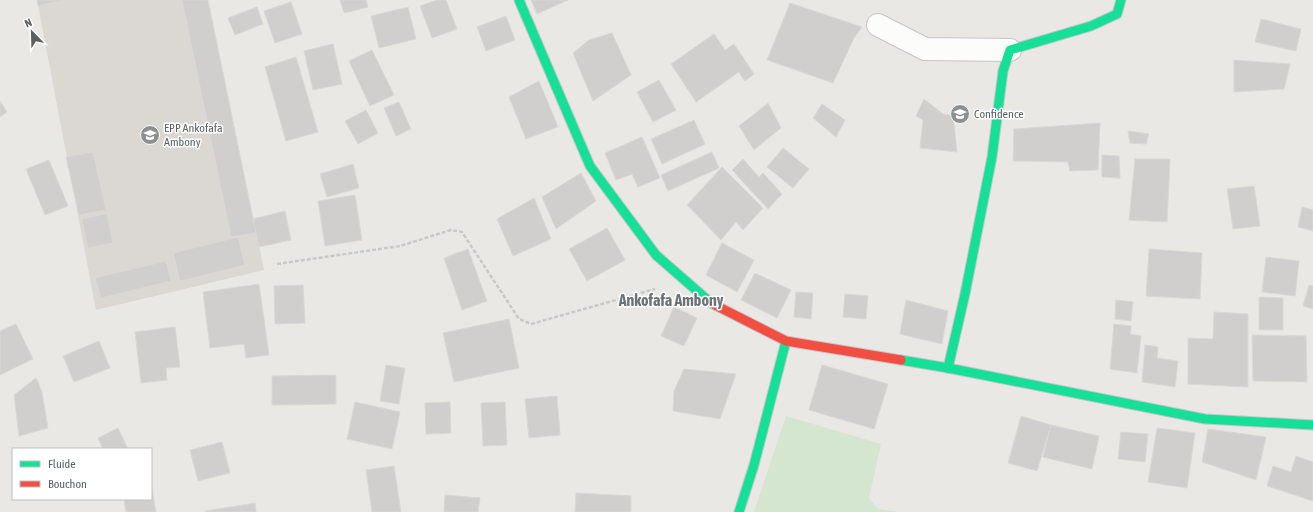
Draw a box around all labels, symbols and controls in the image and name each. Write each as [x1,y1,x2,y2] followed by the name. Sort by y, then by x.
[12,12,52,52] north arrow
[23,16,33,30] text: N
[949,103,971,125] school or university icon: Confidence
[974,107,1024,121] place label: Confidence
[164,121,223,149] place label: EPP Ankofafa Ambony
[139,124,161,146] school or university icon: EPP Ankofafa Ambony
[618,291,724,309] district label: Ankofafa Ambony
[12,448,152,500] legend
[48,457,76,471] text: Fluide
[48,477,87,491] text: Bouchon

